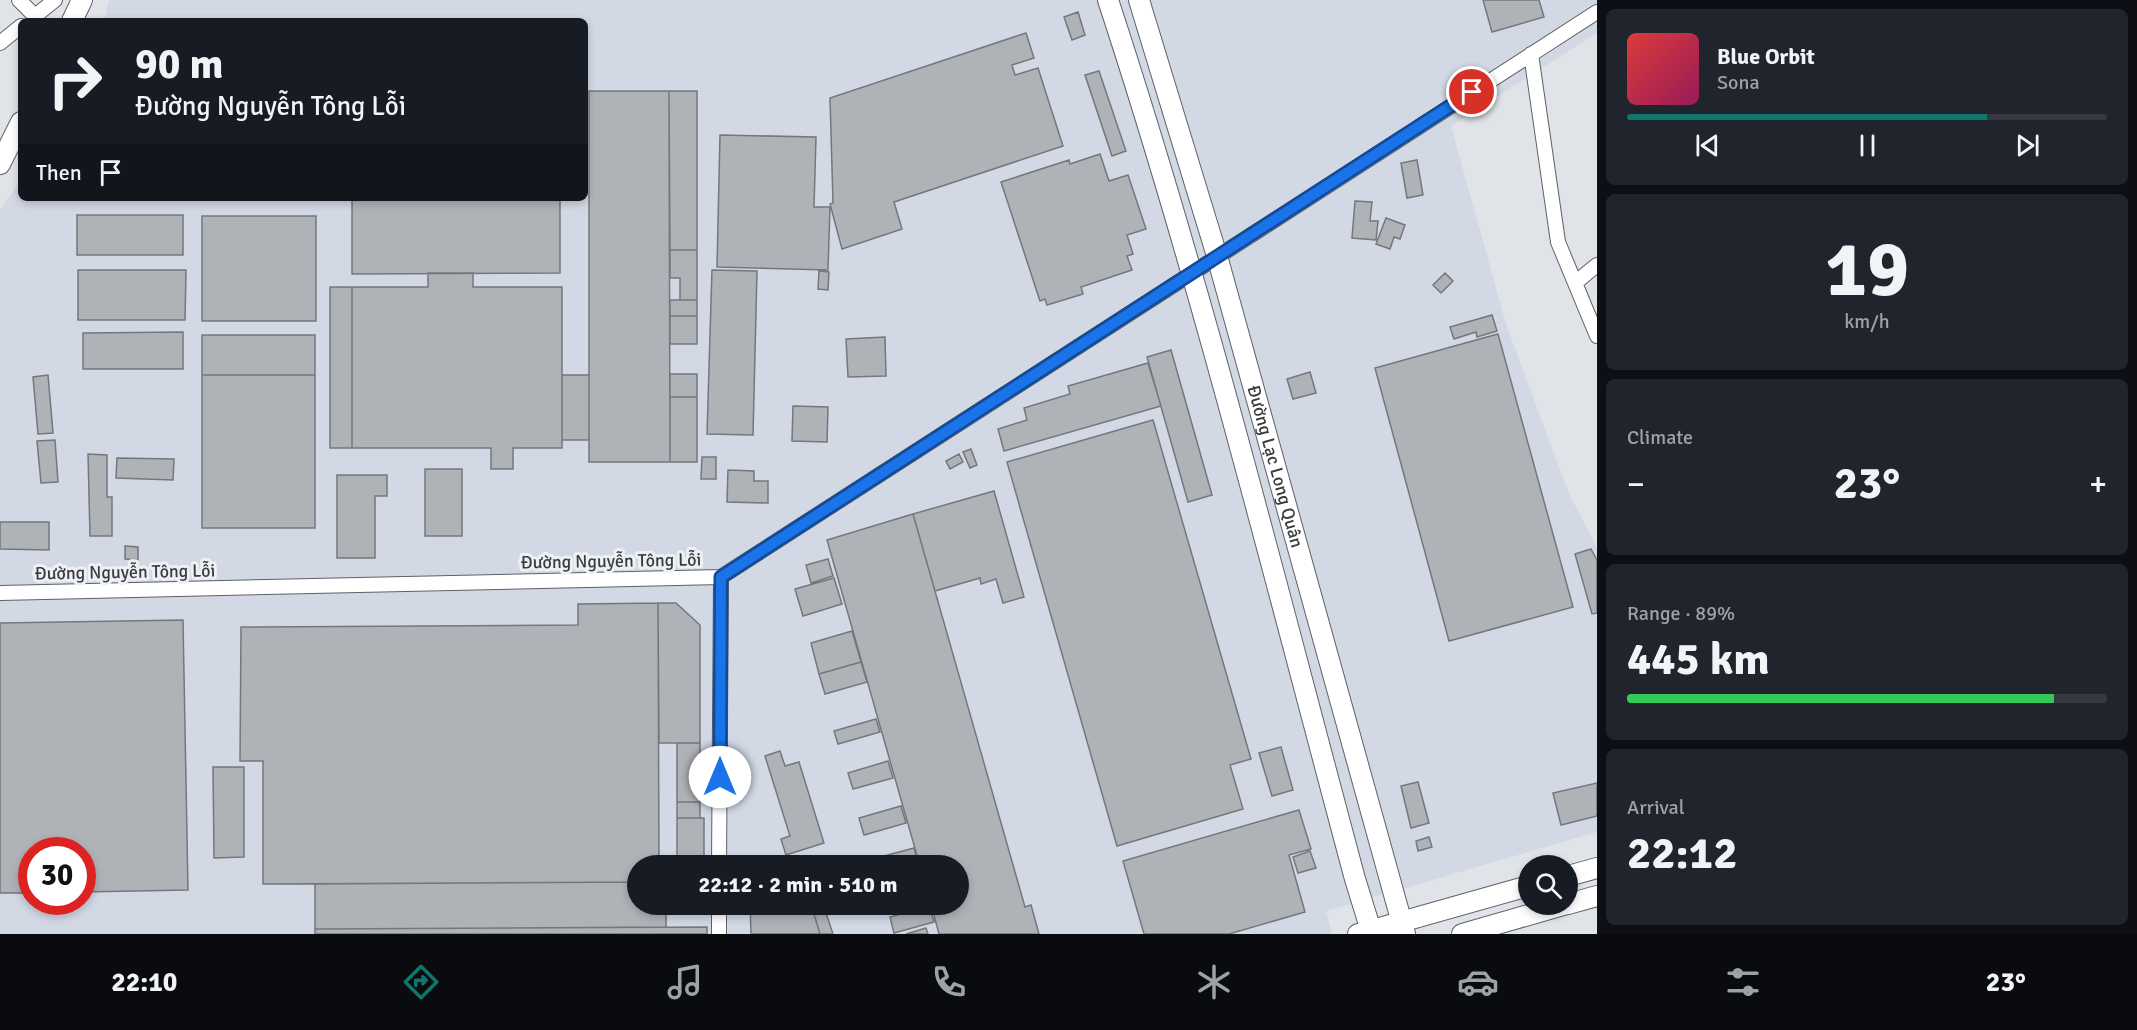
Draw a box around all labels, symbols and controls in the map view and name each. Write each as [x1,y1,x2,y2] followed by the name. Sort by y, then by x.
[135,39,224,90] text: 90 m
[36,42,114,120] icon: right
[1717,43,1815,70] text: Blue Orbit
[1446,66,1497,117] pin
[1717,70,1760,95] text: Sona
[1455,75,1488,108] icon: arrive
[135,90,406,123] text: Đường Nguyễn Tông Lỗi
[1691,129,1724,162] icon: previous
[1851,129,1884,162] icon: pause
[2011,129,2044,162] icon: next
[94,156,127,189] icon: arrive
[36,159,82,186] text: Then
[1825,222,1909,318] text: 19
[1844,309,1890,334] text: km/h
[1242,383,1308,550] street label: Đường Lạc Long Quân
[1627,425,1693,450] text: Climate
[1834,456,1900,511] text: 23°
[1627,464,1645,505] text: −
[2089,464,2107,505] text: +
[520,548,702,574] street label: Đường Nguyễn Tông Lỗi
[34,559,216,585] street label: Đường Nguyễn Tông Lỗi
[1627,601,1735,626] text: Range · 89%
[1627,632,1770,687] text: 445 km
[688,745,752,809] position arrow
[1627,795,1685,820] text: Arrival
[1627,826,1737,881] text: 22:12
[18,837,96,915] speed limit sign: 30
[1518,855,1578,915] map controls
[1518,855,1578,915] button: search
[698,871,898,898] text: 22:12 · 2 min · 510 m
[400,961,442,1003] icon: directions
[664,961,706,1003] icon: music
[928,961,970,1003] icon: phone
[1193,961,1235,1003] icon: climate
[1457,961,1499,1003] icon: car
[1722,961,1764,1003] icon: filters
[111,966,177,999] text: 22:10
[1986,966,2026,999] text: 23°

